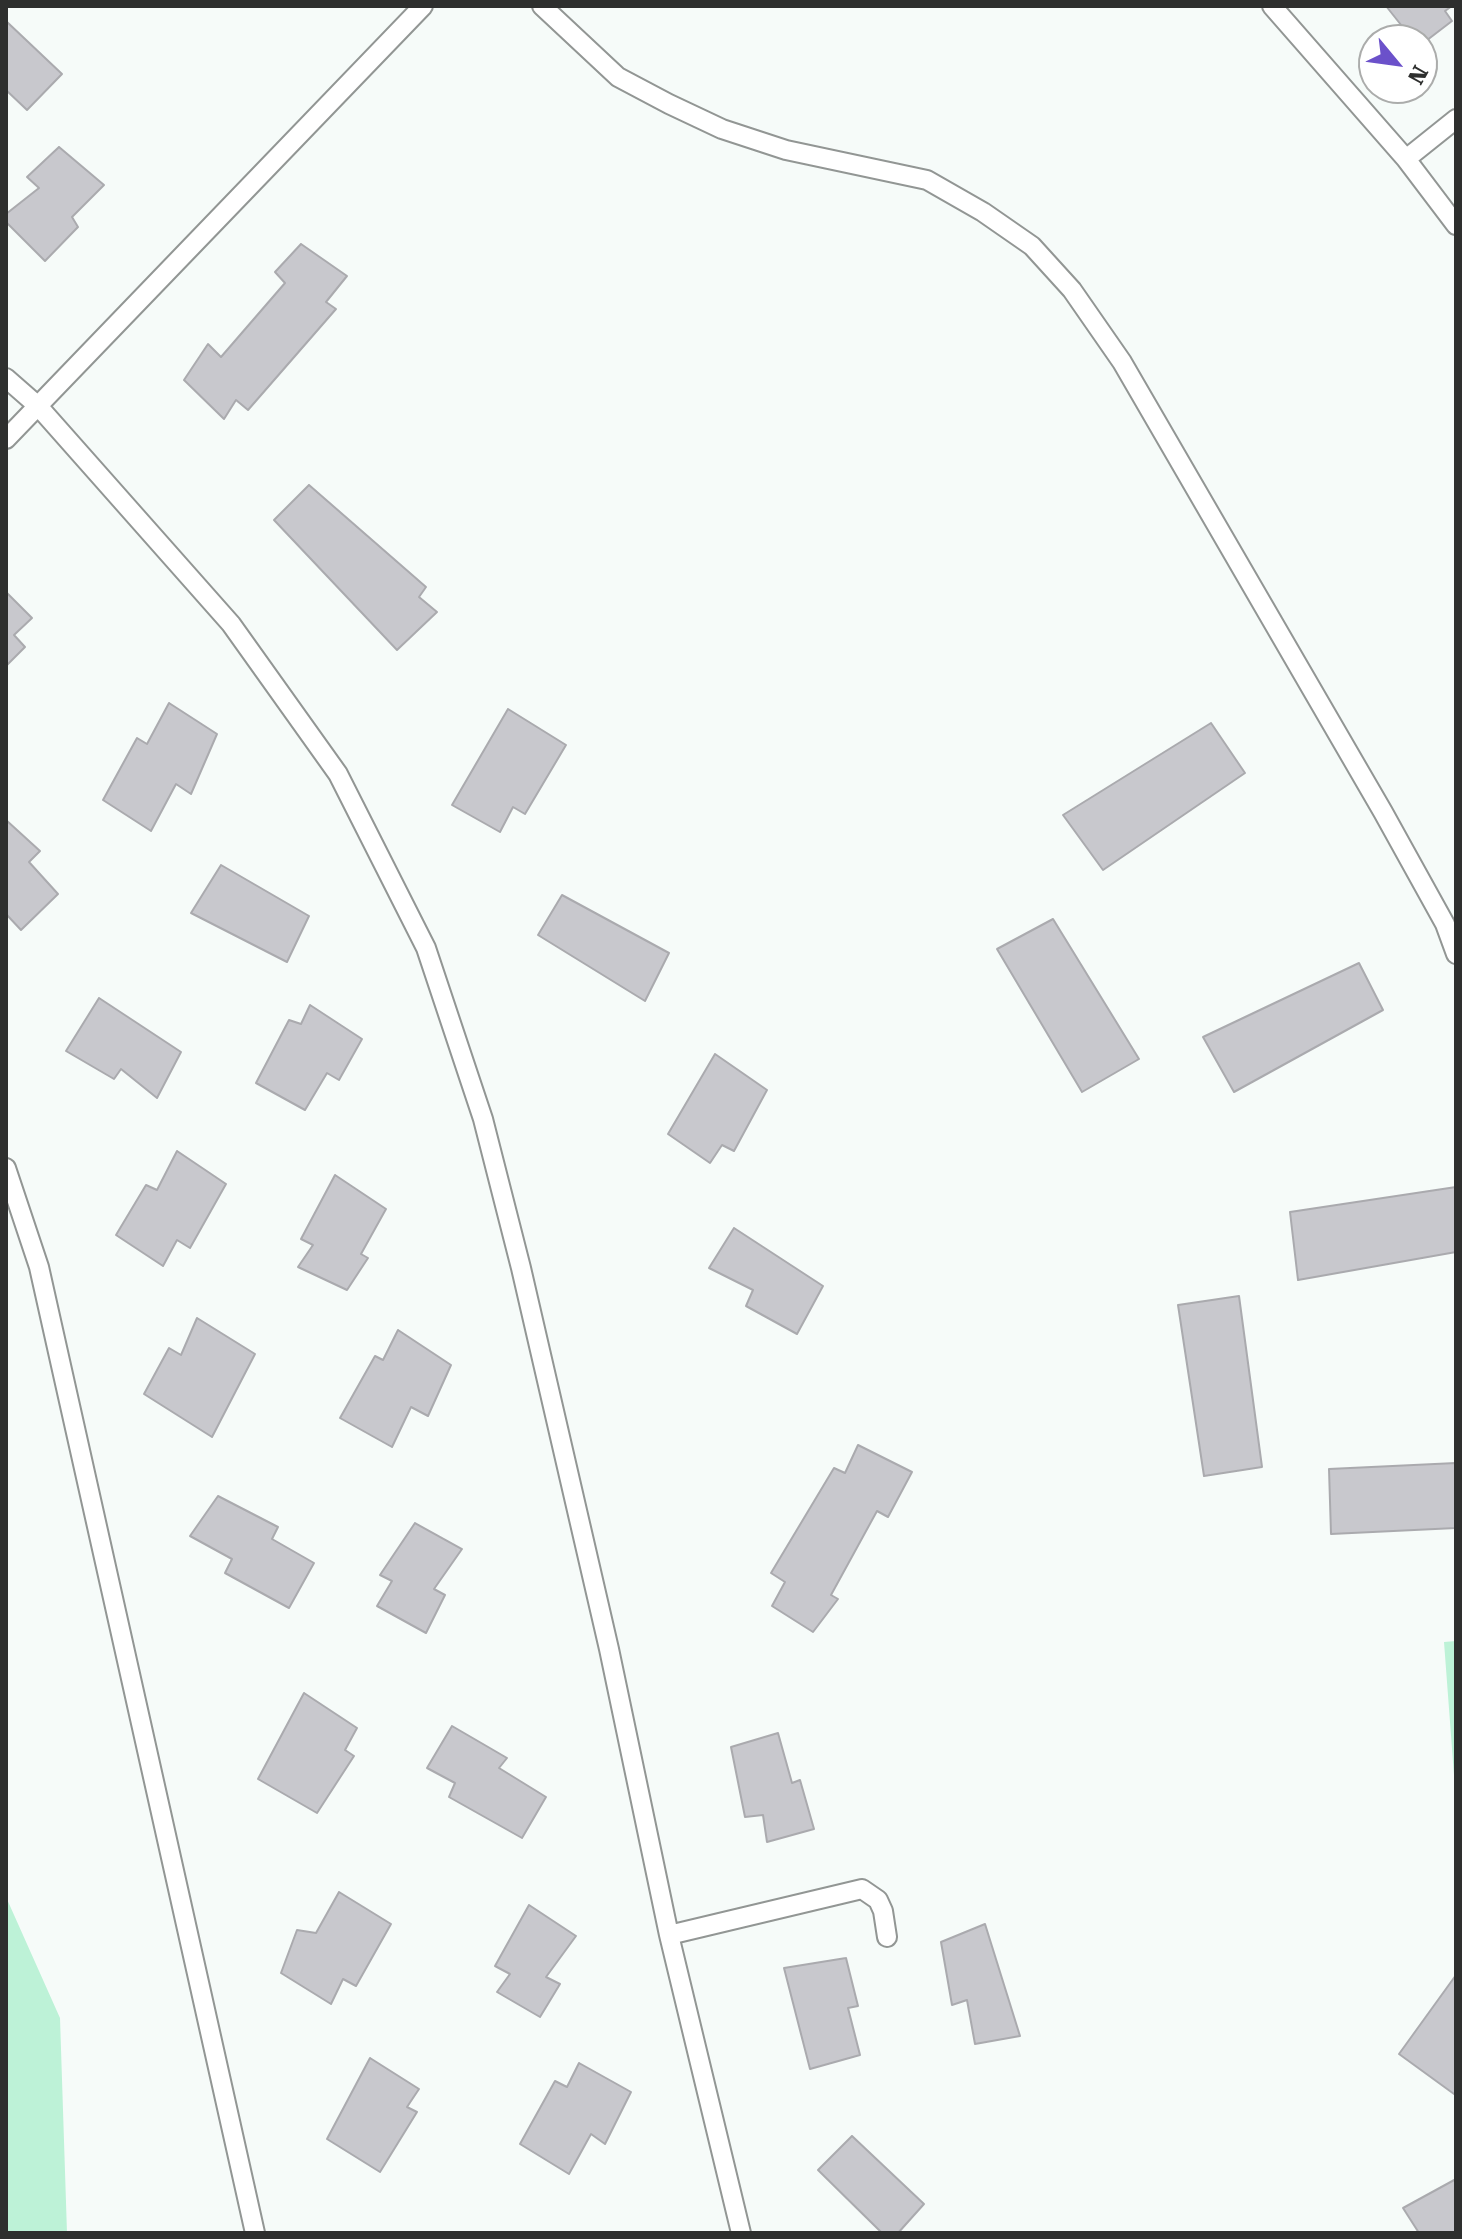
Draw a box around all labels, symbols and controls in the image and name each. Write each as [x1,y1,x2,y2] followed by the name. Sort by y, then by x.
[1358,24,1438,104] north arrow
[1403,61,1433,88] text: N

